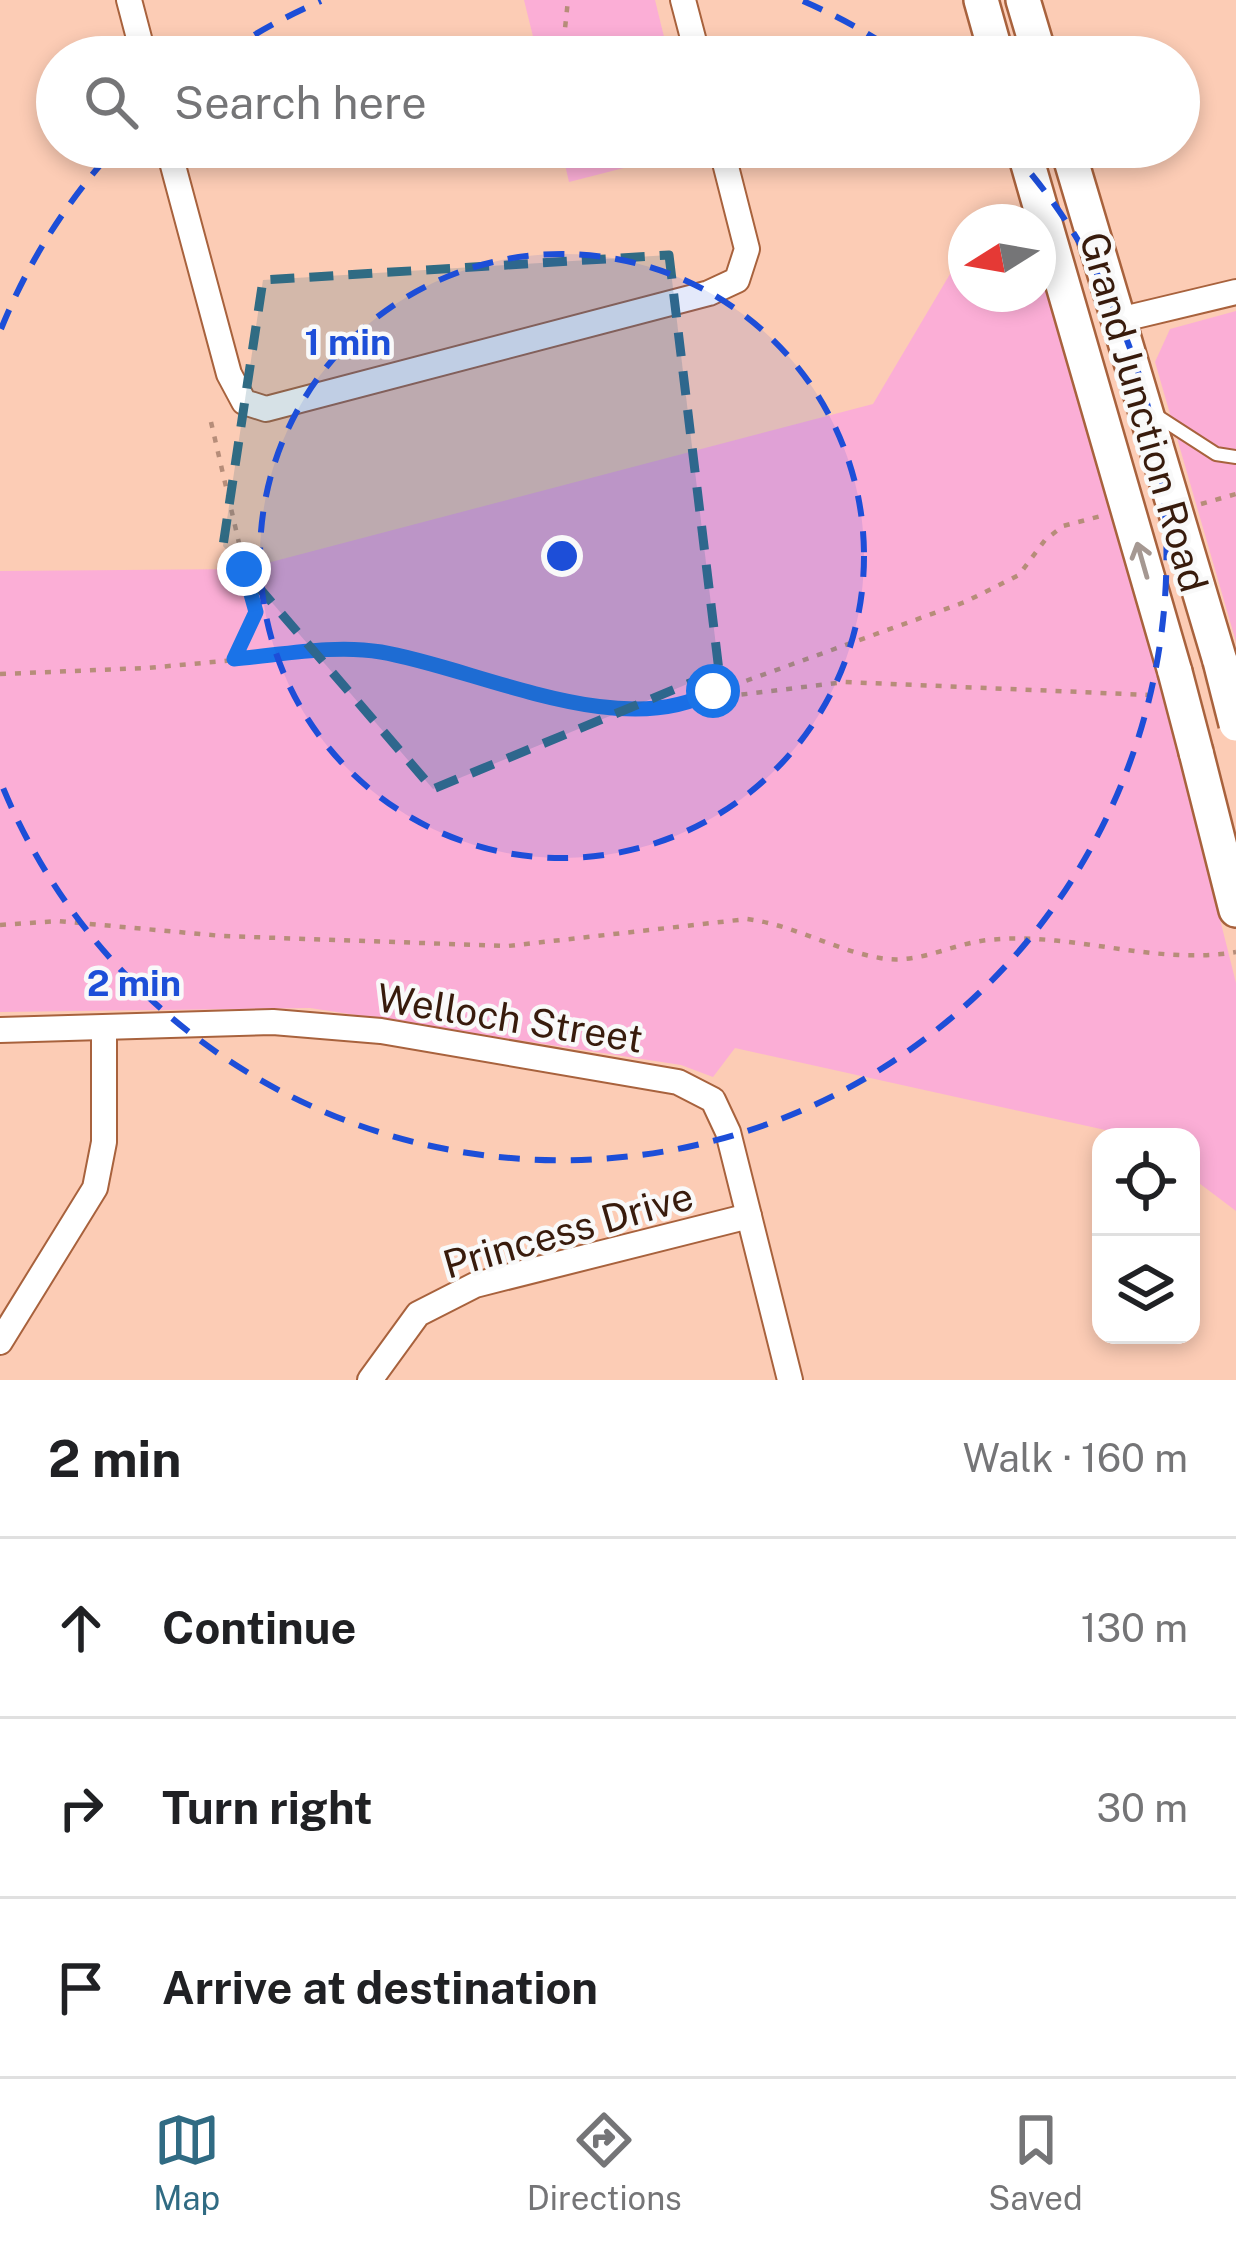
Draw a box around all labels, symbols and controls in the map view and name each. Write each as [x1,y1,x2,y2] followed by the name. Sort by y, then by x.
[36,36,1200,168] search box
[78,69,144,135] icon: search
[174,76,427,129] text: Search here
[948,204,1056,312] north arrow
[1071,227,1217,597] street label: Grand Junction Road
[305,321,391,363] text: 1 min
[541,535,583,577] centre of rings
[217,542,271,596] route end
[1130,542,1152,580] one-way arrow
[686,664,740,718] route start
[87,962,181,1004] text: 2 min
[374,974,646,1062] street label: Welloch Street
[1092,1128,1200,1344] map controls
[1092,1128,1200,1236] button: locate
[438,1172,698,1288] street label: Princess Drive
[1092,1236,1200,1344] button: layers
[48,1429,182,1488] text: 2 min
[963,1435,1188,1481] text: Walk · 160 m
[48,1595,114,1661] icon: ahead
[162,1601,356,1654] text: Continue
[1081,1605,1188,1651] text: 130 m
[48,1775,114,1841] icon: right
[162,1781,373,1834] text: Turn right
[1097,1785,1188,1831] text: 30 m
[48,1955,114,2021] icon: arrive
[162,1961,598,2014] text: Arrive at destination
[153,2107,220,2217] tab: Map
[527,2107,682,2217] tab: Directions
[988,2107,1083,2217] tab: Saved

